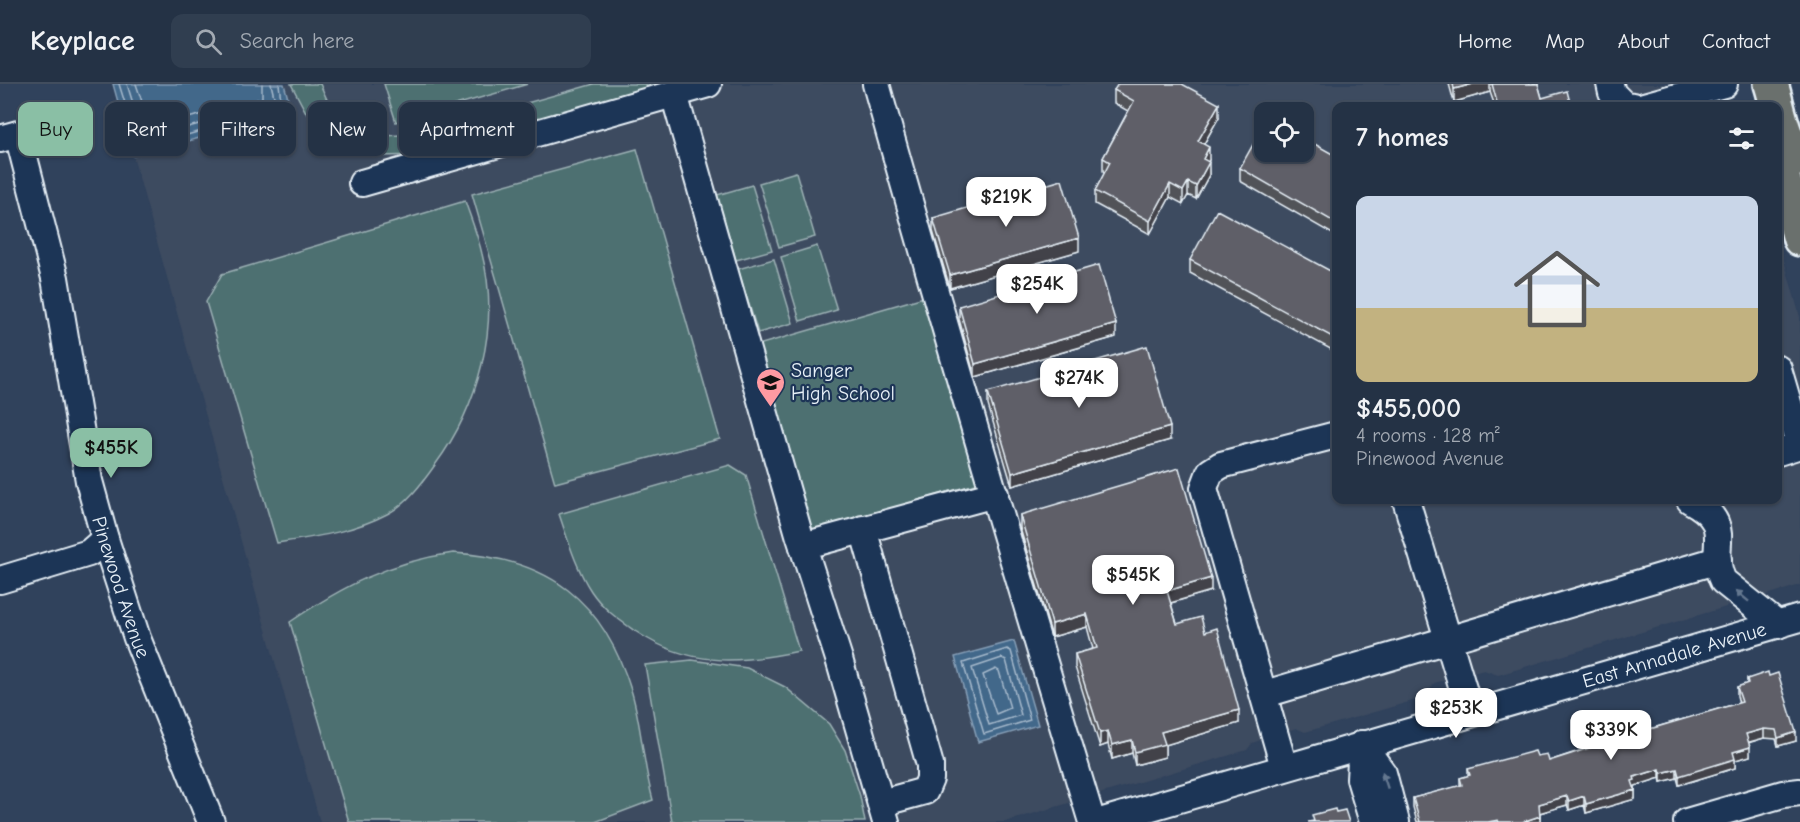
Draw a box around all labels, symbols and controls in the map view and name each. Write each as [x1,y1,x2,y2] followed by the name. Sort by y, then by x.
[171,14,591,68] search box
[30,25,135,57] text: Keyplace
[192,25,225,58] icon: search
[240,28,354,54] text: Search here
[1458,29,1512,53] text: Home
[1545,29,1585,53] text: Map
[1618,29,1669,53] text: About
[1702,29,1770,53] text: Contact
[18,102,93,156] chip: Buy
[105,102,188,156] chip: Rent
[200,102,296,156] chip: Filters
[308,102,387,156] chip: New
[399,102,535,156] chip: Apartment
[1254,102,1314,162] map controls
[1254,102,1314,162] button: locate
[1725,122,1758,155] icon: filters
[1356,123,1449,153] text: 7 homes
[964,177,1048,228] pin: $219K
[980,185,1032,208] text: $219K
[1503,235,1611,343] icon: home
[995,264,1079,315] pin: $254K
[1010,272,1064,295] text: $254K
[1037,358,1121,409] pin: $274K
[791,359,895,405] place label: Sanger High School
[754,366,786,408] school or university icon: Sanger High School
[1054,366,1104,389] text: $274K
[1356,394,1461,424] text: $455,000
[1356,424,1500,447] text: 4 rooms · 128 m²
[69,428,153,479] pin: $455K
[84,436,138,459] text: $455K
[1356,447,1504,470] text: Pinewood Avenue
[88,513,155,661] street label: Pinewood Avenue
[1091,555,1175,606] pin: $545K
[1106,563,1160,586] text: $545K
[1734,590,1750,603] one-way arrow
[1580,617,1769,692] street label: East Annadale Avenue
[1414,688,1498,739] pin: $253K
[1429,696,1483,719] text: $253K
[1569,710,1653,761] pin: $339K
[1584,718,1638,741] text: $339K
[1379,771,1389,789] one-way arrow

